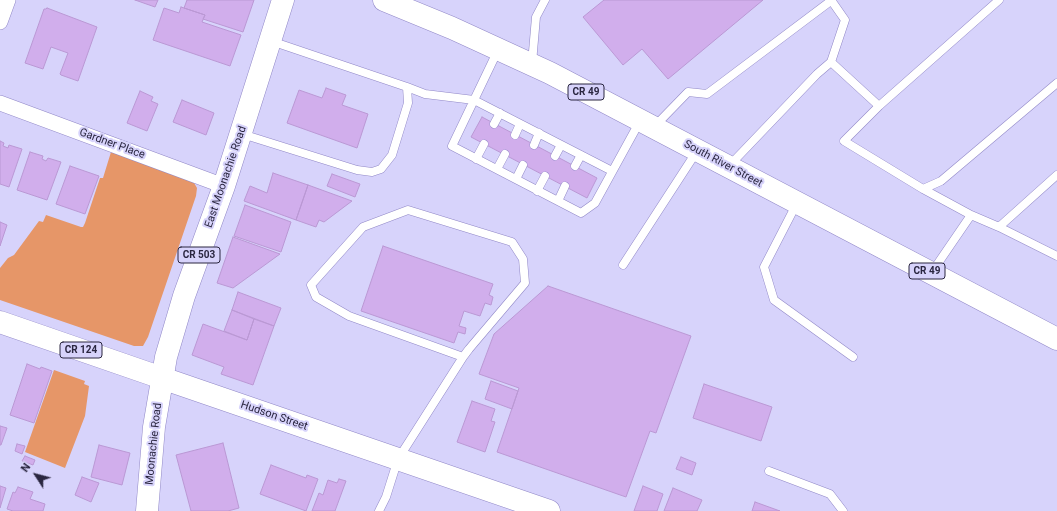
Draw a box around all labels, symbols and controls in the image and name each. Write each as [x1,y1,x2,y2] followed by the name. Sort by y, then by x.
[568,84,604,100] road number: CR 49
[202,124,250,230] street label: East Moonachie Road
[77,126,147,162] street label: Gardner Place
[681,138,765,190] street label: South River Street
[178,247,220,263] road number: CR 503
[909,263,945,279] road number: CR 49
[60,342,102,358] road number: CR 124
[239,398,309,434] street label: Hudson Street
[143,402,165,486] street label: Moonachie Road
[16,455,56,495] north arrow
[18,461,33,475] text: N

